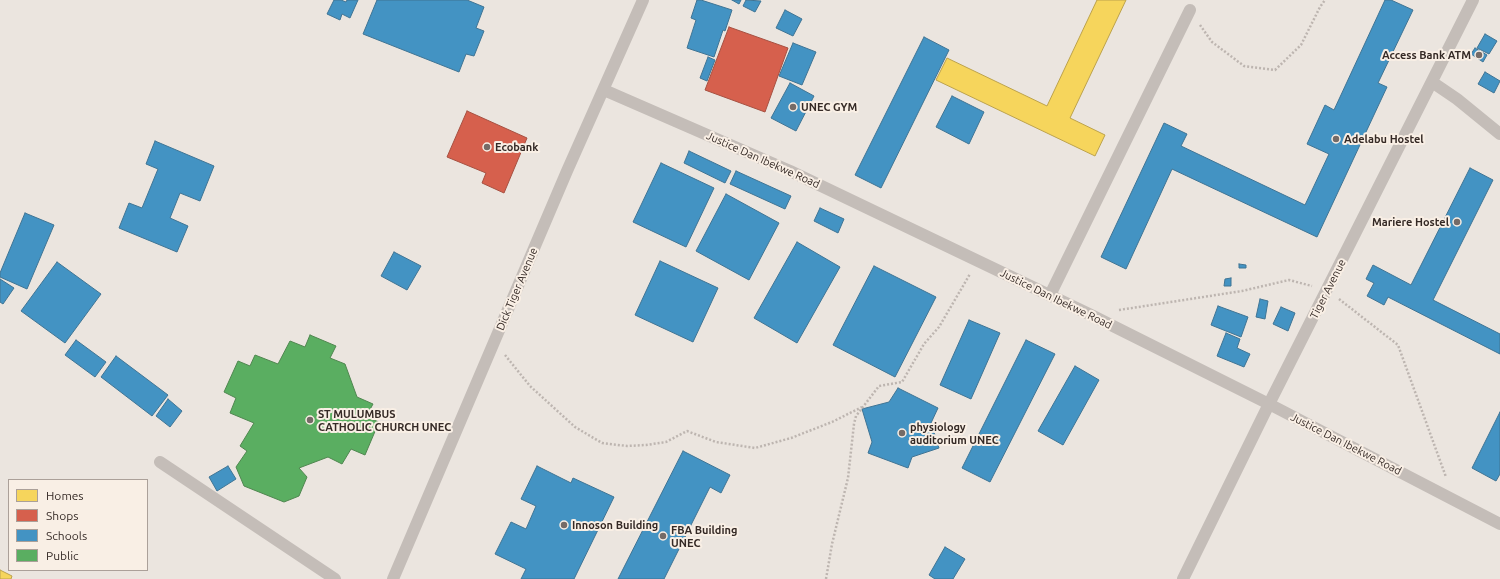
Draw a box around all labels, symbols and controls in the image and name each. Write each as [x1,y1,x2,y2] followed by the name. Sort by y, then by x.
[1382,48,1471,62] place label: Access Bank ATM
[1474,50,1484,60] marker: Access Bank ATM
[801,100,857,114] place label: UNEC GYM
[788,102,798,112] marker: UNEC GYM
[704,129,822,191] street label: Justice Dan Ibekwe Road
[1344,132,1424,146] place label: Adelabu Hostel
[1331,134,1341,144] marker: Adelabu Hostel
[495,140,538,154] place label: Ecobank
[482,142,492,152] marker: Ecobank
[1372,215,1449,229] place label: Mariere Hostel
[1452,217,1462,227] marker: Mariere Hostel
[494,246,540,332] street label: Dick Tiger Avenue
[1307,257,1349,321] street label: Tiger Avenue
[998,266,1114,332] street label: Justice Dan Ibekwe Road
[318,407,451,433] place label: ST MULUMBUS CATHOLIC CHURCH UNEC
[1288,410,1404,478] street label: Justice Dan Ibekwe Road
[305,415,315,425] marker: ST MULUMBUS CATHOLIC CHURCH UNEC
[910,420,999,446] place label: physiology auditorium UNEC
[897,428,907,438] marker: physiology auditorium UNEC
[8,479,148,571] legend
[46,489,84,502] text: Homes
[46,509,78,522] text: Shops
[572,518,658,532] place label: Innoson Building
[559,520,569,530] marker: Innoson Building
[671,523,737,549] place label: FBA Building UNEC
[46,529,87,542] text: Schools
[658,531,668,541] marker: FBA Building UNEC
[46,549,79,562] text: Public

